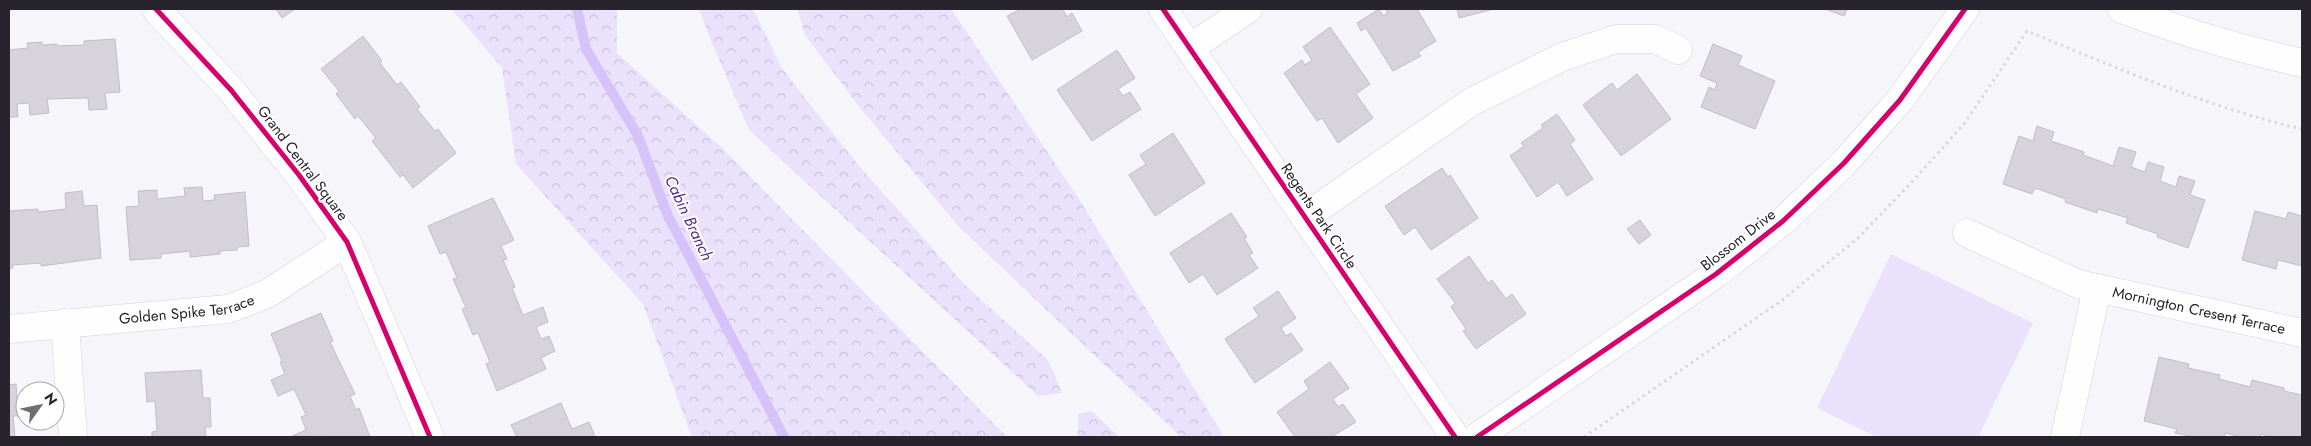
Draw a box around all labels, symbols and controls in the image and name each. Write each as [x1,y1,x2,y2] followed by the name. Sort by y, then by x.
[252,101,354,225] street label: Grand Central Square
[1275,159,1363,273] street label: Regents Park Circle
[659,171,719,265] water label: Cabin Branch
[1696,204,1780,276] street label: Blossom Drive
[2110,281,2288,340] street label: Mornington Cresent Terrace
[118,289,258,330] street label: Golden Spike Terrace
[15,381,65,431] north arrow
[39,389,62,409] text: N

